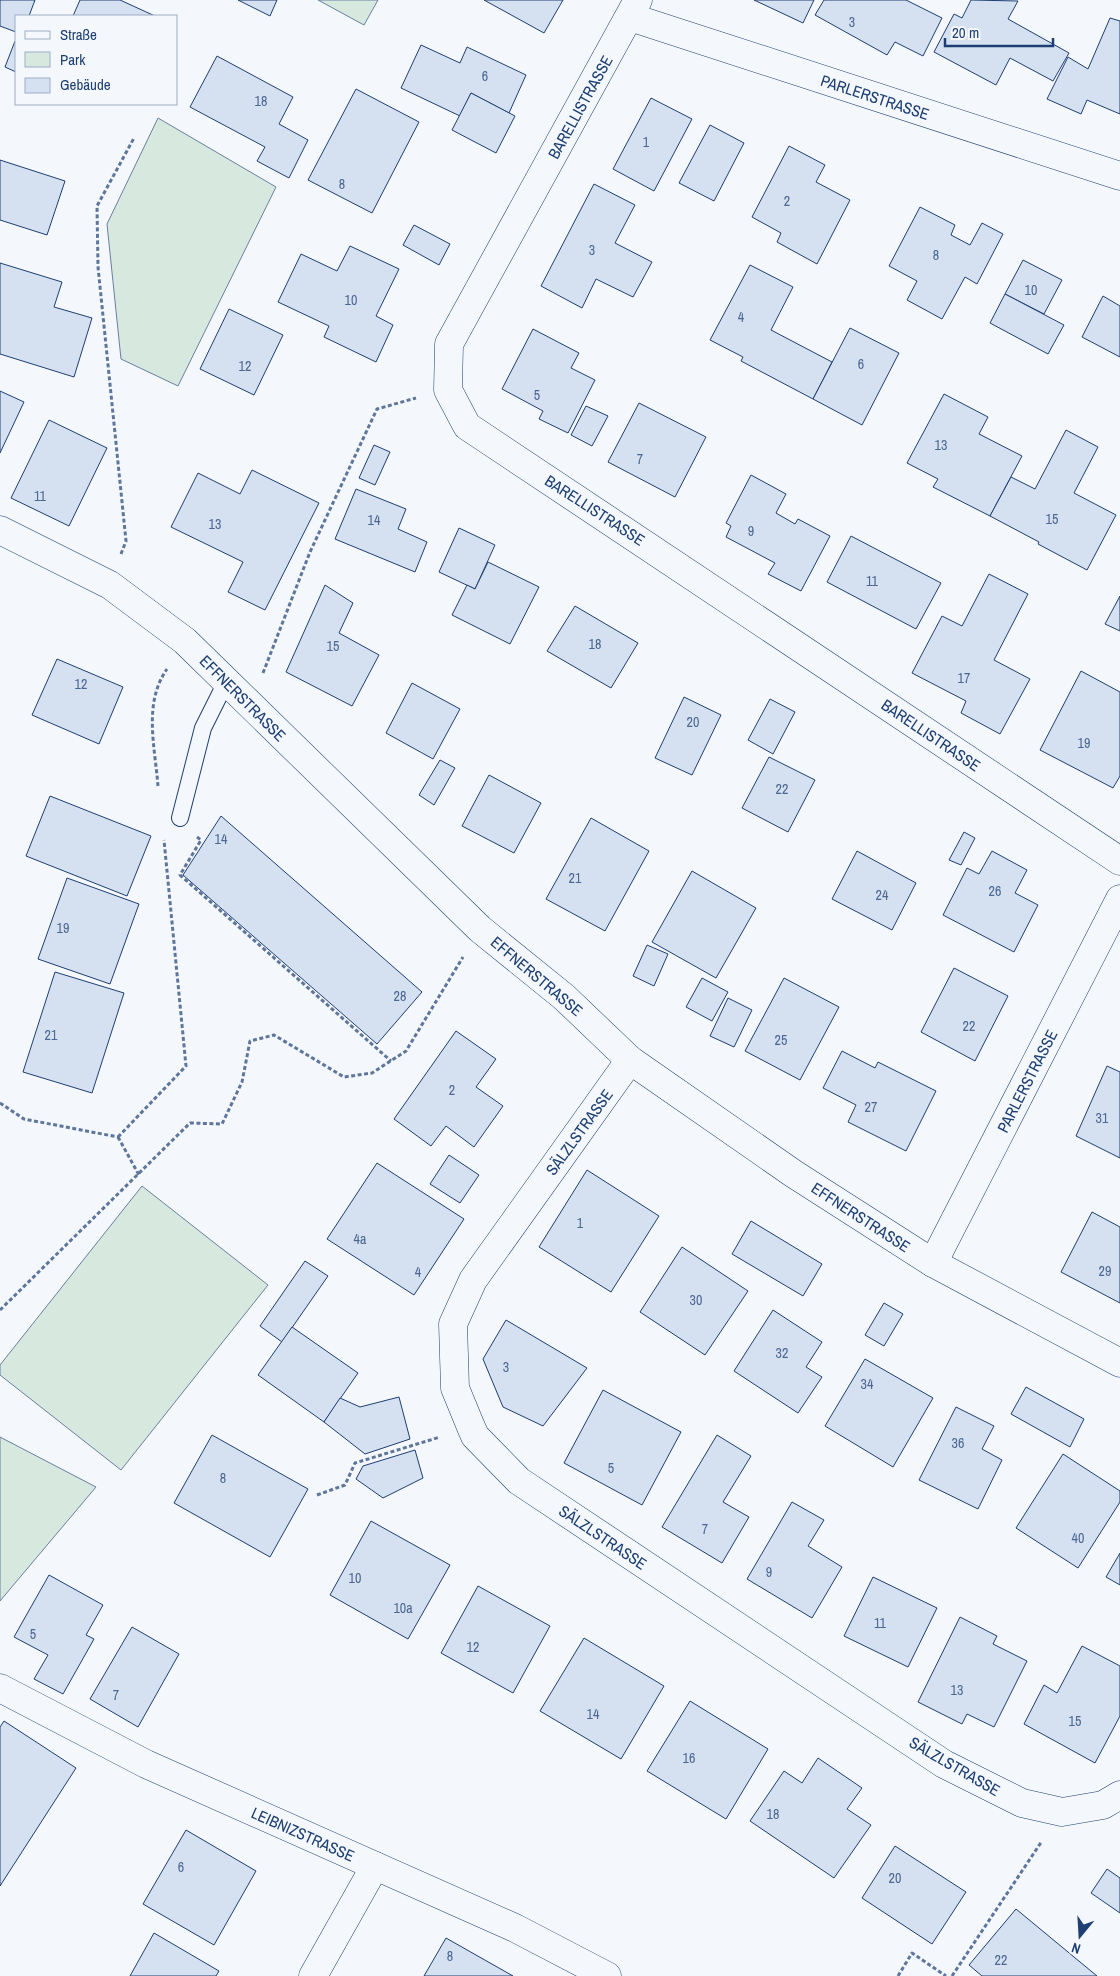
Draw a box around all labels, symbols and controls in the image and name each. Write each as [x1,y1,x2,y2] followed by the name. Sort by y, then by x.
[849,13,855,31] house number: 3
[15,15,178,105] legend
[945,15,1052,47] scale bar
[952,22,979,43] text: 20 m
[60,24,97,45] text: Straße
[60,49,86,70] text: Park
[542,51,618,163] street label: BARELLISTRASSE
[482,67,488,85] house number: 6
[818,69,932,125] street label: PARLERSTRASSE
[60,74,111,95] text: Gebäude
[255,92,267,110] house number: 18
[643,133,650,151] house number: 1
[339,175,345,193] house number: 8
[784,192,790,210] house number: 2
[589,241,595,259] house number: 3
[933,246,939,264] house number: 8
[1025,281,1037,299] house number: 10
[345,291,357,309] house number: 10
[738,308,745,326] house number: 4
[858,355,864,373] house number: 6
[239,357,251,375] house number: 12
[534,386,540,404] house number: 5
[935,436,947,454] house number: 13
[637,450,643,468] house number: 7
[541,469,649,551] street label: BARELLISTRASSE
[34,487,47,505] house number: 11
[1046,510,1058,528] house number: 15
[368,511,381,529] house number: 14
[209,515,221,533] house number: 13
[748,522,754,540] house number: 9
[866,572,879,590] house number: 11
[589,635,601,653] house number: 18
[327,637,339,655] house number: 15
[195,650,291,746] street label: EFFNERSTRASSE
[958,669,970,687] house number: 17
[75,675,87,693] house number: 12
[877,694,985,776] street label: BARELLISTRASSE
[687,713,699,731] house number: 20
[1078,734,1090,752] house number: 19
[776,780,788,798] house number: 22
[215,830,228,848] house number: 14
[569,869,582,887] house number: 21
[989,882,1001,900] house number: 26
[876,886,889,904] house number: 24
[57,919,69,937] house number: 19
[486,931,588,1021] street label: EFFNERSTRASSE
[394,987,406,1005] house number: 28
[963,1017,975,1035] house number: 22
[45,1026,58,1044] house number: 21
[992,1026,1062,1136] street label: PARLERSTRASSE
[775,1031,787,1049] house number: 25
[449,1081,455,1099] house number: 2
[540,1085,618,1179] street label: SÄLZLSTRASSE
[865,1098,877,1116] house number: 27
[1096,1109,1109,1127] house number: 31
[807,1177,915,1257] street label: EFFNERSTRASSE
[577,1214,584,1232] house number: 1
[354,1230,367,1248] house number: 4a
[1099,1262,1111,1280] house number: 29
[415,1263,422,1281] house number: 4
[690,1291,702,1309] house number: 30
[776,1344,788,1362] house number: 32
[503,1358,509,1376] house number: 3
[861,1375,874,1393] house number: 34
[952,1434,964,1452] house number: 36
[608,1459,614,1477] house number: 5
[220,1469,226,1487] house number: 8
[555,1500,651,1574] street label: SÄLZLSTRASSE
[702,1520,708,1538] house number: 7
[1072,1529,1084,1547] house number: 40
[766,1563,772,1581] house number: 9
[349,1569,361,1587] house number: 10
[393,1599,413,1617] house number: 10a
[874,1614,887,1632] house number: 11
[30,1625,36,1643] house number: 5
[467,1638,479,1656] house number: 12
[951,1681,963,1699] house number: 13
[113,1686,119,1704] house number: 7
[587,1705,600,1723] house number: 14
[1069,1712,1081,1730] house number: 15
[906,1731,1004,1801] street label: SÄLZLSTRASSE
[683,1749,695,1767] house number: 16
[248,1801,358,1867] street label: LEIBNIZSTRASSE
[767,1805,779,1823] house number: 18
[178,1858,184,1876] house number: 6
[889,1869,901,1887] house number: 20
[1055,1911,1105,1961] north arrow
[1069,1939,1083,1958] text: N
[447,1947,453,1965] house number: 8
[995,1951,1007,1969] house number: 22

